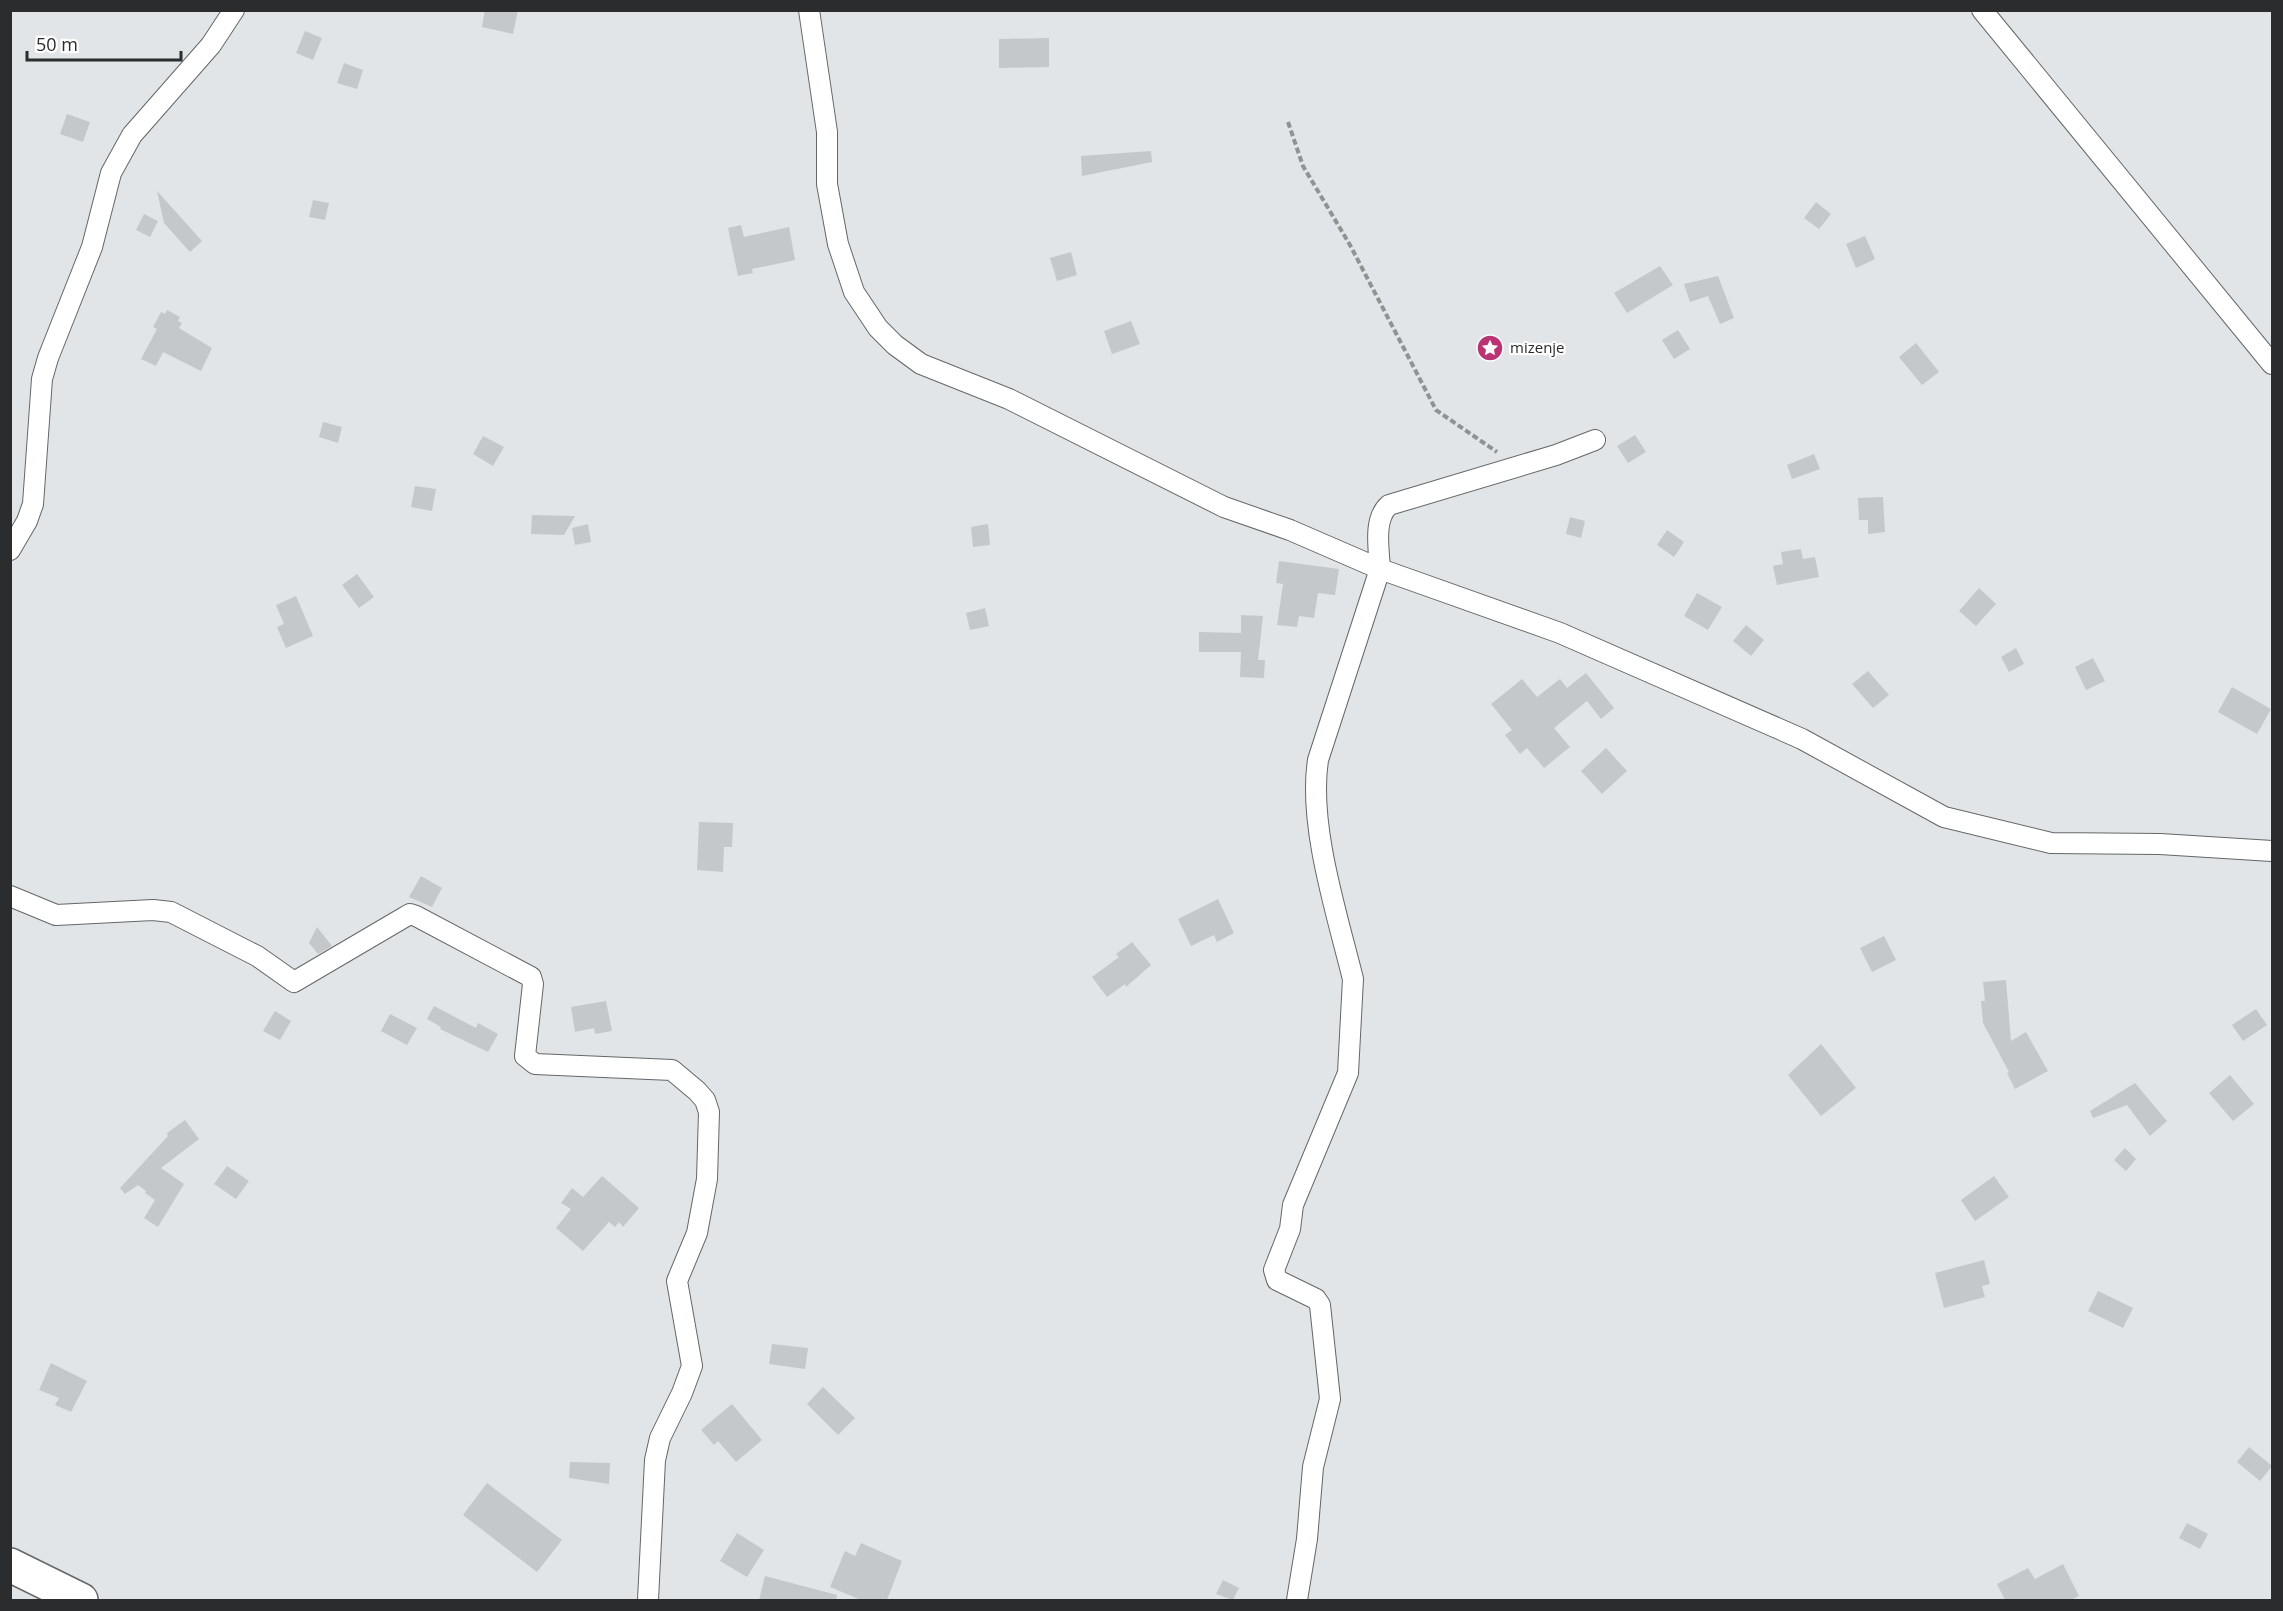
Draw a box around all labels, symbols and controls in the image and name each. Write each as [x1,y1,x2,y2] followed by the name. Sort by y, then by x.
[27,24,182,62] scale bar
[36,32,78,56] text: 50 m
[1475,333,1505,363] place icon: mizenje
[1510,337,1565,357] place label: mizenje

